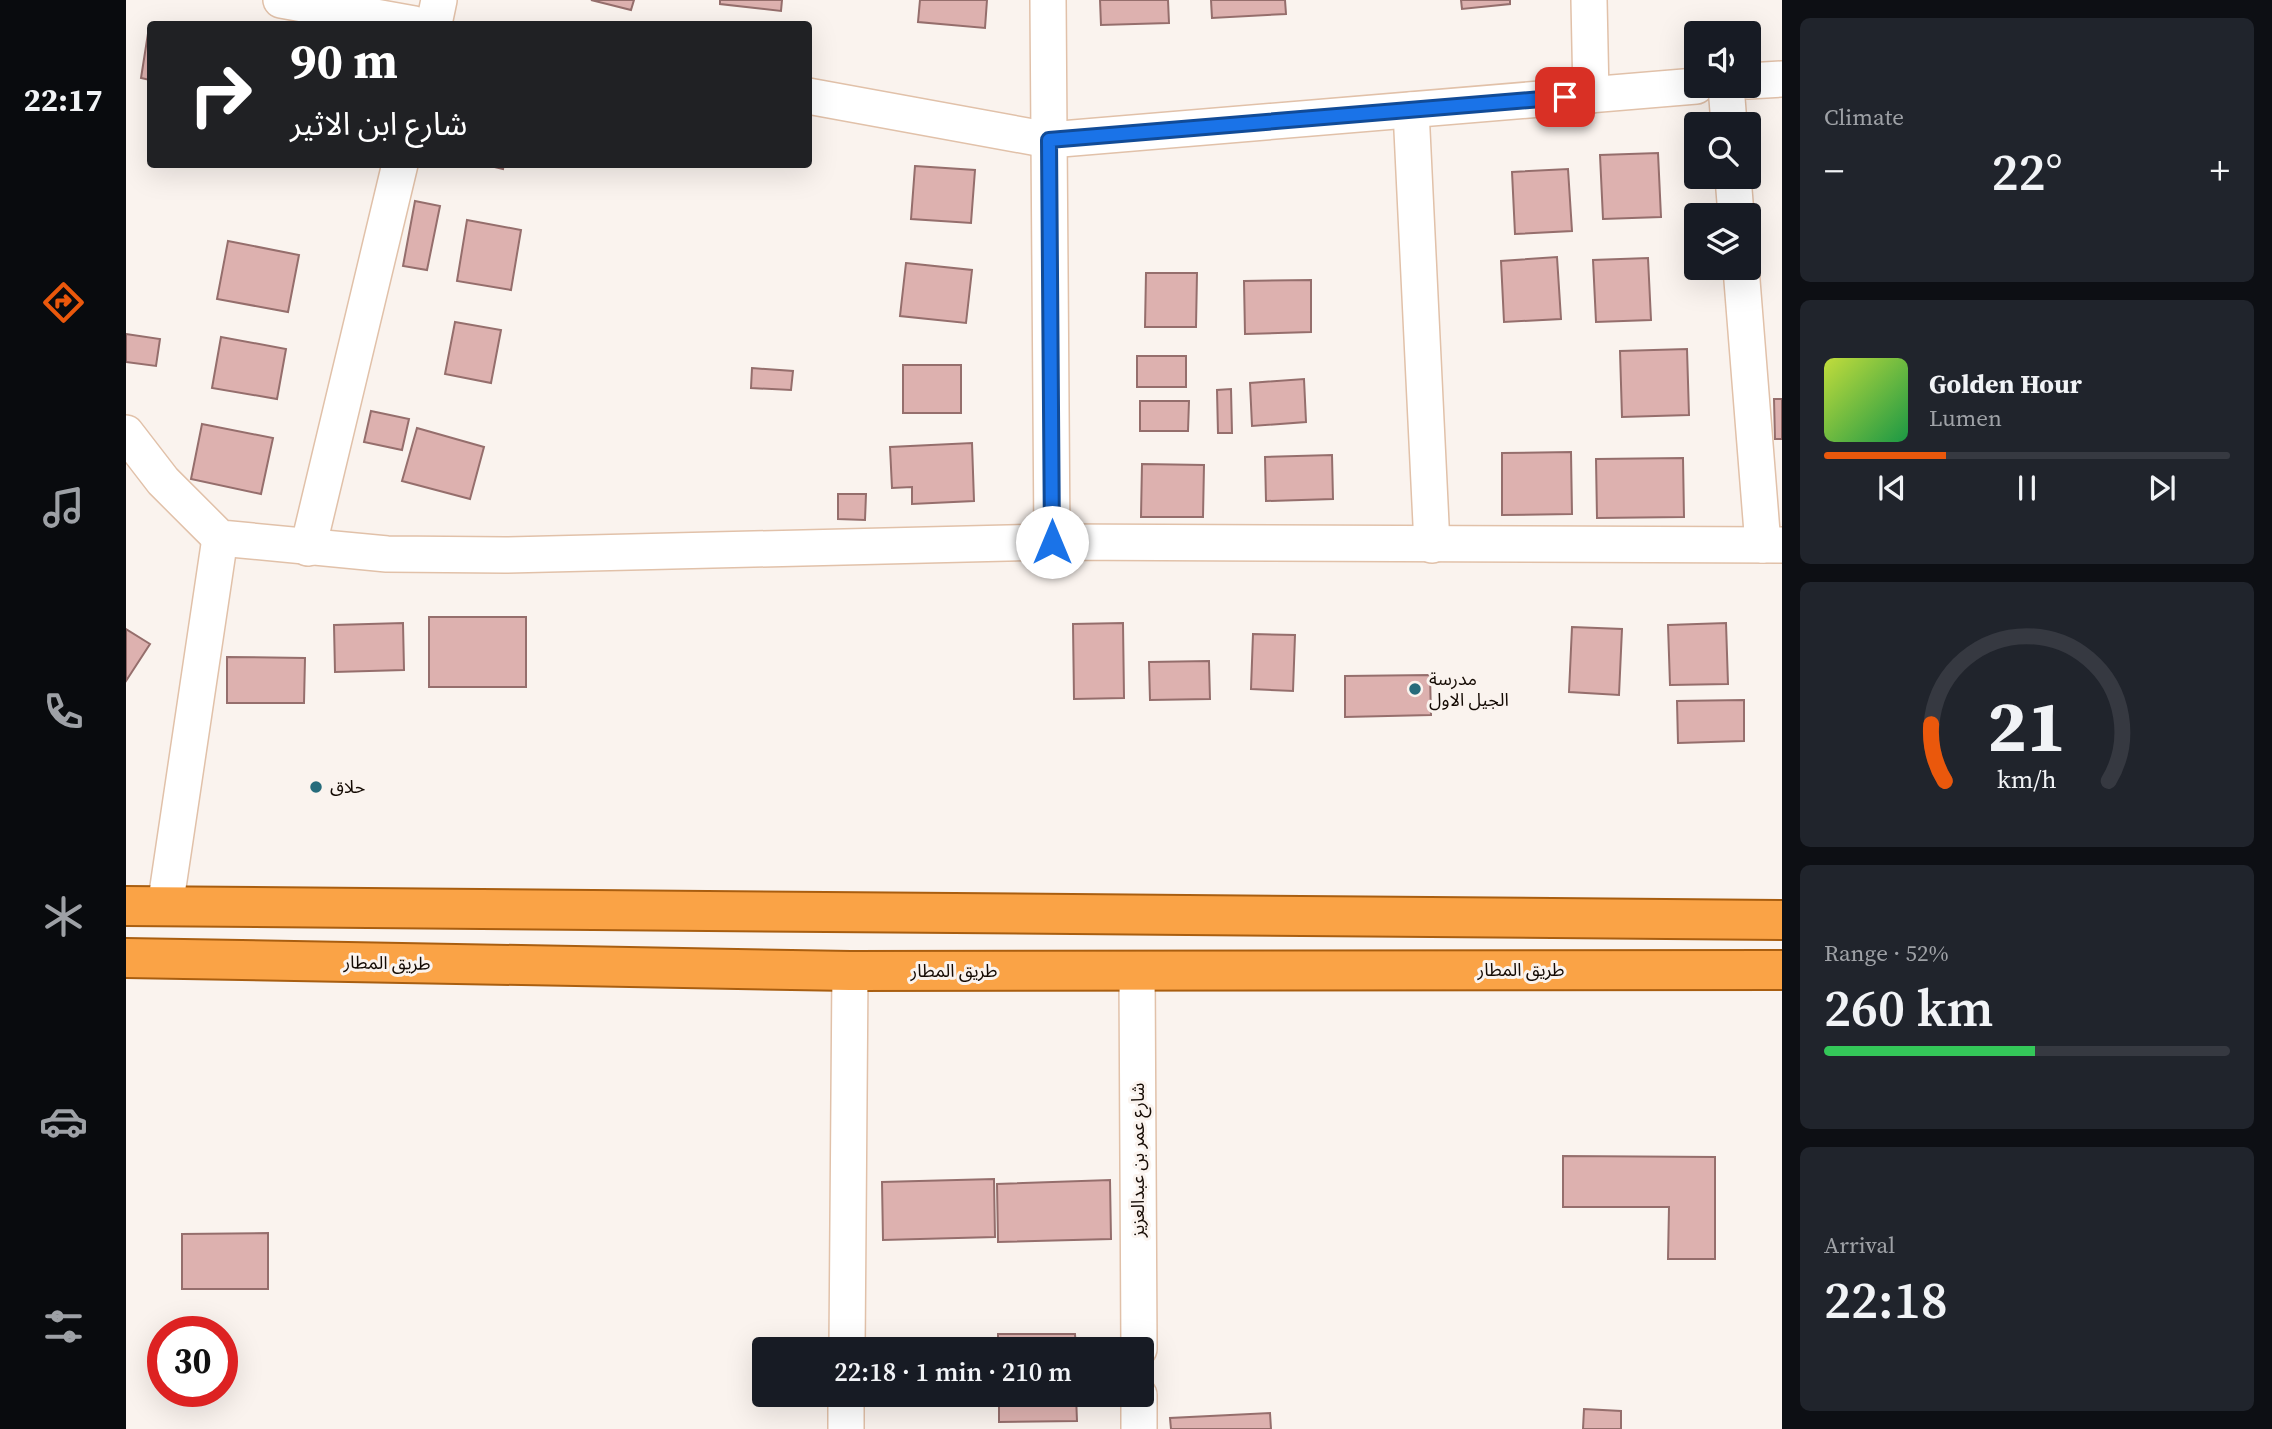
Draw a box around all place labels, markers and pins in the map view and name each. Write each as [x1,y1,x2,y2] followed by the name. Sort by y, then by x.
[1535,67,1595,127] pin
[1429,666,1509,712] place label: مدرسة الجيل الاول
[1407,681,1423,697] marker: مدرسة الجيل الاول
[330,774,365,799] place label: حلاق
[308,779,324,795] marker: حلاق

